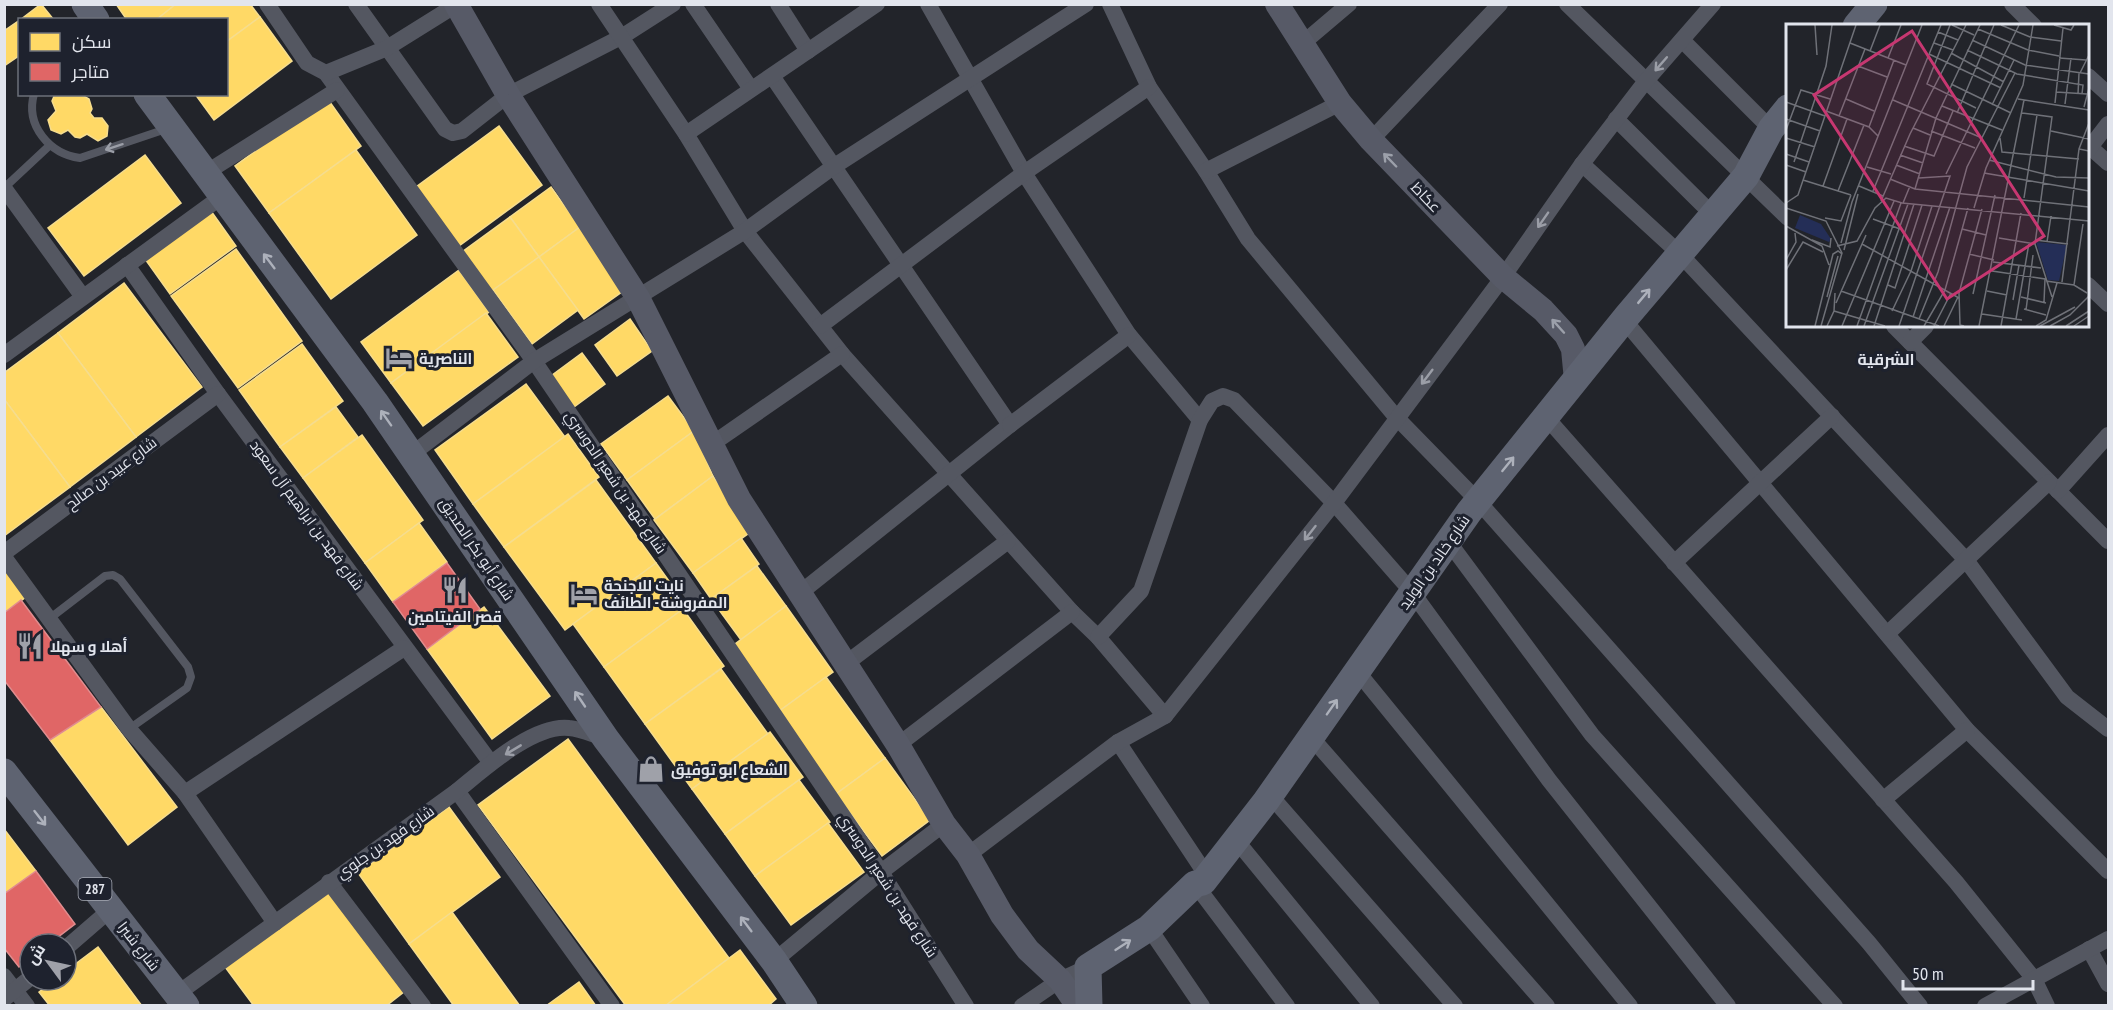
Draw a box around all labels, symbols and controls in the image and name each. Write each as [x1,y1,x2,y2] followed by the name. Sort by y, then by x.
[18,18,228,96] legend
[1786,24,2089,327] inset map
[72,30,111,53] text: سكن
[1654,56,1668,72] one-way arrow
[71,60,110,83] text: متاجر
[105,142,124,153] one-way arrow
[1383,152,1398,167] one-way arrow
[1407,178,1445,216] street label: عكاظ
[1537,211,1549,228] one-way arrow
[263,254,275,270] one-way arrow
[1638,288,1651,304] one-way arrow
[1551,319,1565,334] one-way arrow
[384,343,414,373] hotel icon: الناصرية
[419,349,472,368] place label: الناصرية
[1857,349,1915,369] district label: الشرقية
[1421,368,1433,384] one-way arrow
[558,407,671,559] street label: شارع فهد بن شعير الدوسري
[380,410,392,426] one-way arrow
[62,433,161,515] street label: شارع عبيد بن صالح
[244,436,368,595] street label: شارع فهد بن ابراهيم آل سعود
[1502,456,1515,472] one-way arrow
[434,494,518,605] street label: شارع أبو بكر الصديق
[1394,511,1475,614] street label: شارع خالد بن الوليد
[1304,524,1317,540] one-way arrow
[440,575,470,605] restaurant icon: قصر الفيتامين
[604,576,727,612] place label: نايت للاجنحة المفروشة - الطائف
[569,579,599,609] hotel icon: نايت للاجنحة المفروشة - الطائف
[408,607,502,626] place label: قصر الفيتامين
[15,631,45,661] restaurant icon: أهلا و سهلا
[50,637,128,656] place label: أهلا و سهلا
[574,692,586,708] one-way arrow
[1326,699,1338,715] one-way arrow
[505,744,522,756] one-way arrow
[636,754,666,784] shop icon: الشعاع ابو توفيق
[671,760,788,780] place label: الشعاع ابو توفيق
[332,801,439,885] street label: شارع فهد بن جلوي
[832,809,942,963] street label: شارع فهد بن شعير الدوسري
[34,810,47,826] one-way arrow
[78,878,112,900] road number: 287
[739,916,752,932] one-way arrow
[112,917,164,976] street label: شارع شبرا
[18,932,78,992] north arrow
[1114,939,1131,951] one-way arrow
[21,940,49,968] text: ش
[1903,953,2034,991] scale bar
[1912,962,1944,985] text: 50 m

